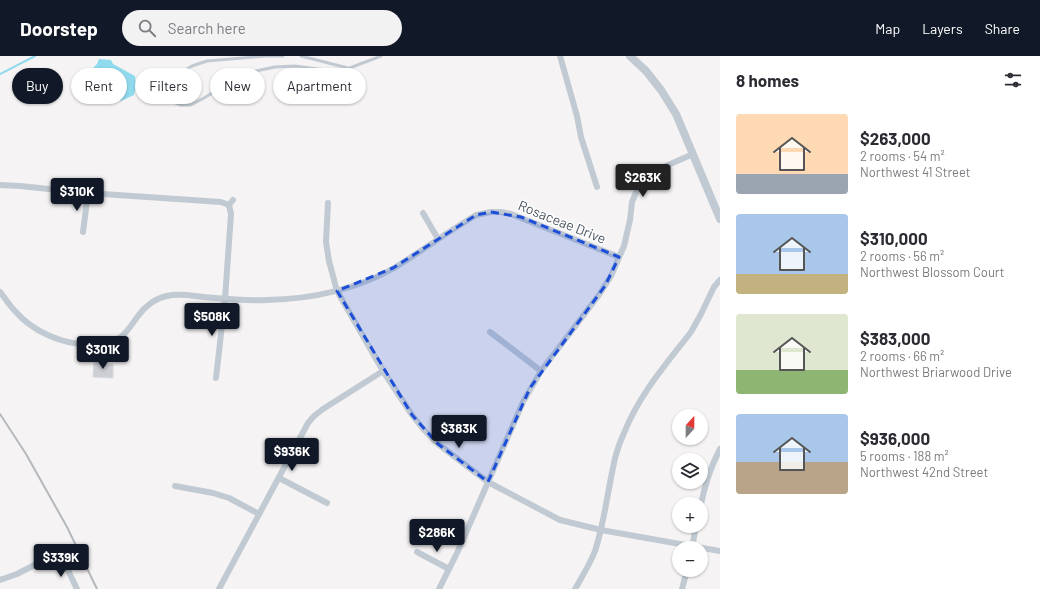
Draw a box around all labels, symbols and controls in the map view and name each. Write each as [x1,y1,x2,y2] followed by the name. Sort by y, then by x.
[122,10,402,46] search box
[20,17,98,40] text: Doorstep
[136,17,158,39] icon: search
[168,19,246,37] text: Search here
[875,20,900,37] text: Map
[922,20,963,37] text: Layers
[985,20,1020,37] text: Share
[12,68,63,104] chip: Buy
[71,68,127,104] chip: Rent
[135,68,202,104] chip: Filters
[210,68,265,104] chip: New
[273,68,366,104] chip: Apartment
[1002,69,1024,91] icon: filters
[736,70,799,90] text: 8 homes
[860,128,931,148] text: $263,000
[768,130,816,178] icon: home
[860,148,945,164] text: 2 rooms · 54 m²
[615,164,671,198] pin: $263K
[860,164,971,180] text: Northwest 41 Street
[625,169,661,185] text: $263K
[49,178,105,212] pin: $310K
[60,183,94,199] text: $310K
[516,196,609,247] street label: Rosaceae Drive
[860,228,928,248] text: $310,000
[768,230,816,278] icon: home
[860,248,944,264] text: 2 rooms · 56 m²
[860,264,1005,280] text: Northwest Blossom Court
[184,303,240,337] pin: $508K
[193,308,231,324] text: $508K
[860,328,930,348] text: $383,000
[768,330,816,378] icon: home
[75,336,131,370] pin: $301K
[86,341,120,357] text: $301K
[860,348,944,364] text: 2 rooms · 66 m²
[860,364,1012,380] text: Northwest Briarwood Drive
[672,409,708,445] north arrow
[672,409,708,577] map controls
[431,415,487,449] pin: $383K
[441,420,477,436] text: $383K
[860,428,930,448] text: $936,000
[768,430,816,478] icon: home
[264,438,320,472] pin: $936K
[274,443,310,459] text: $936K
[860,448,949,464] text: 5 rooms · 188 m²
[672,453,708,489] button: layers
[860,464,988,480] text: Northwest 42nd Street
[672,497,708,533] button: +
[409,519,465,553] pin: $286K
[419,524,455,540] text: $286K
[672,541,708,577] button: −
[33,544,89,578] pin: $339K
[43,549,79,565] text: $339K

